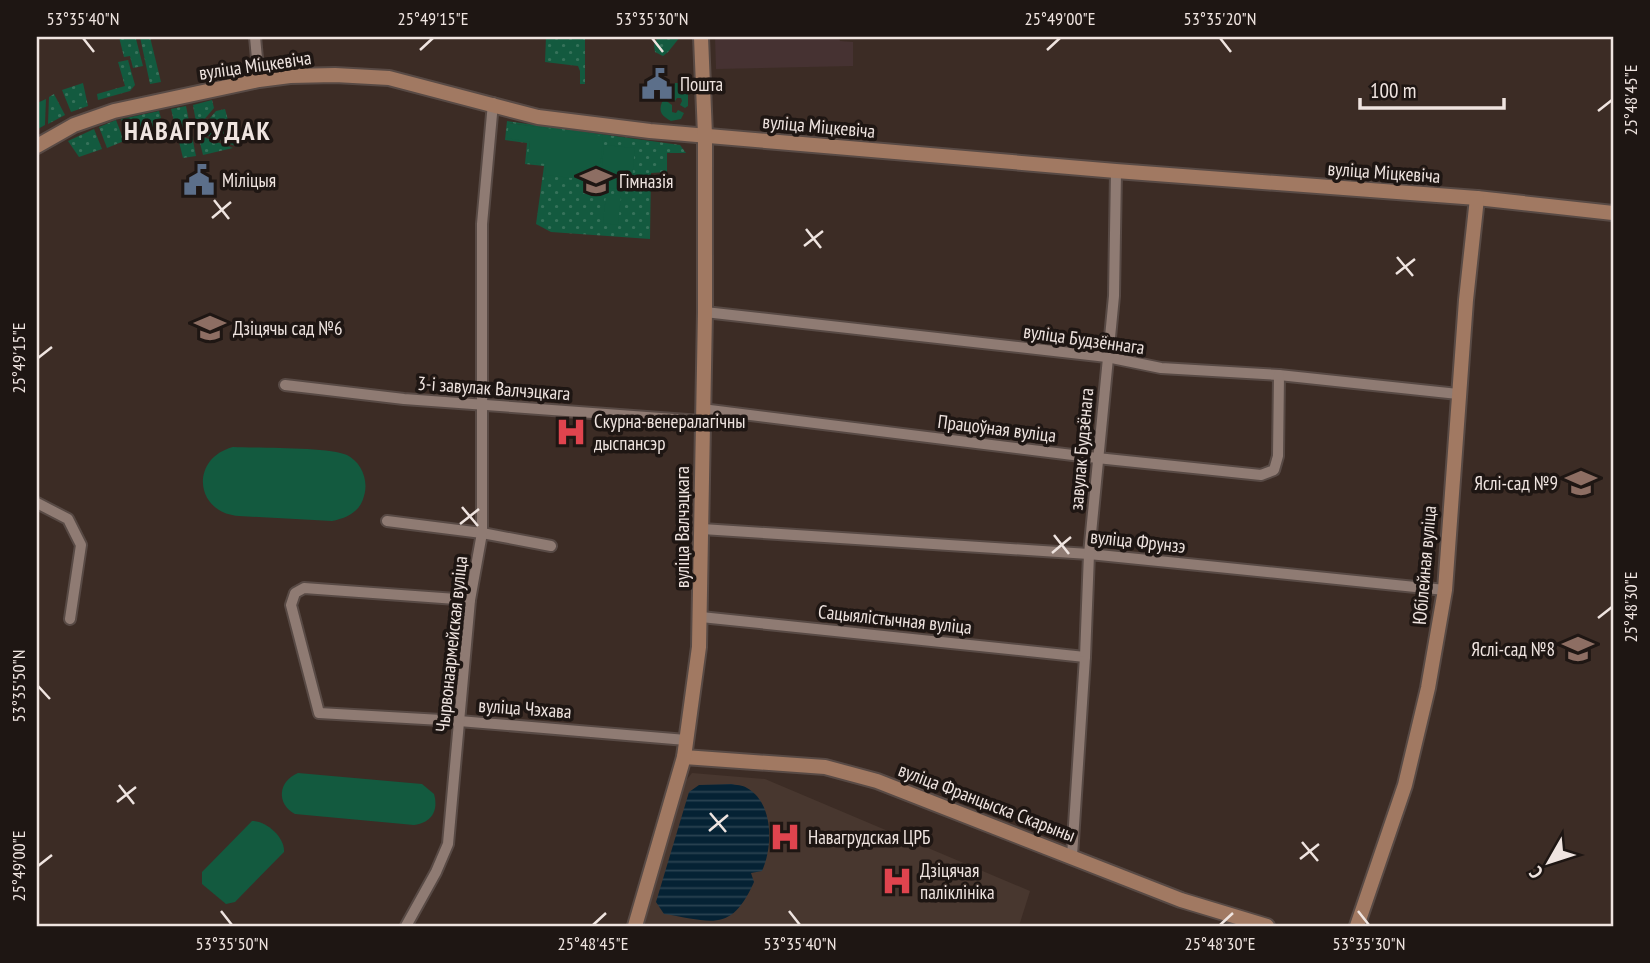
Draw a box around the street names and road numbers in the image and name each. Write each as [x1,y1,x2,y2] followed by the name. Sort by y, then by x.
[197,45,313,85] street label: вуліца Міцкевіча
[762,109,876,143] street label: вуліца Міцкевіча
[1327,156,1441,188] street label: вуліца Міцкевіча
[1022,319,1146,359] street label: вуліца Будзённага
[417,371,571,405] street label: 3-і завулак Валчэцкага
[1064,387,1098,511] street label: завулак Будзёнага
[936,409,1058,447] street label: Працоўная вуліца
[670,466,694,588] street label: вуліца Валчэцкага
[1407,504,1441,626] street label: Юбілейная вуліца
[1089,524,1187,558] street label: вуліца Фрунзэ
[430,555,472,733] street label: Чырвонаармейская вуліца
[817,599,973,639] street label: Сацыялістычная вуліца
[478,693,572,723] street label: вуліца Чэхава
[895,757,1079,847] street label: вуліца Францыска Скарыны

